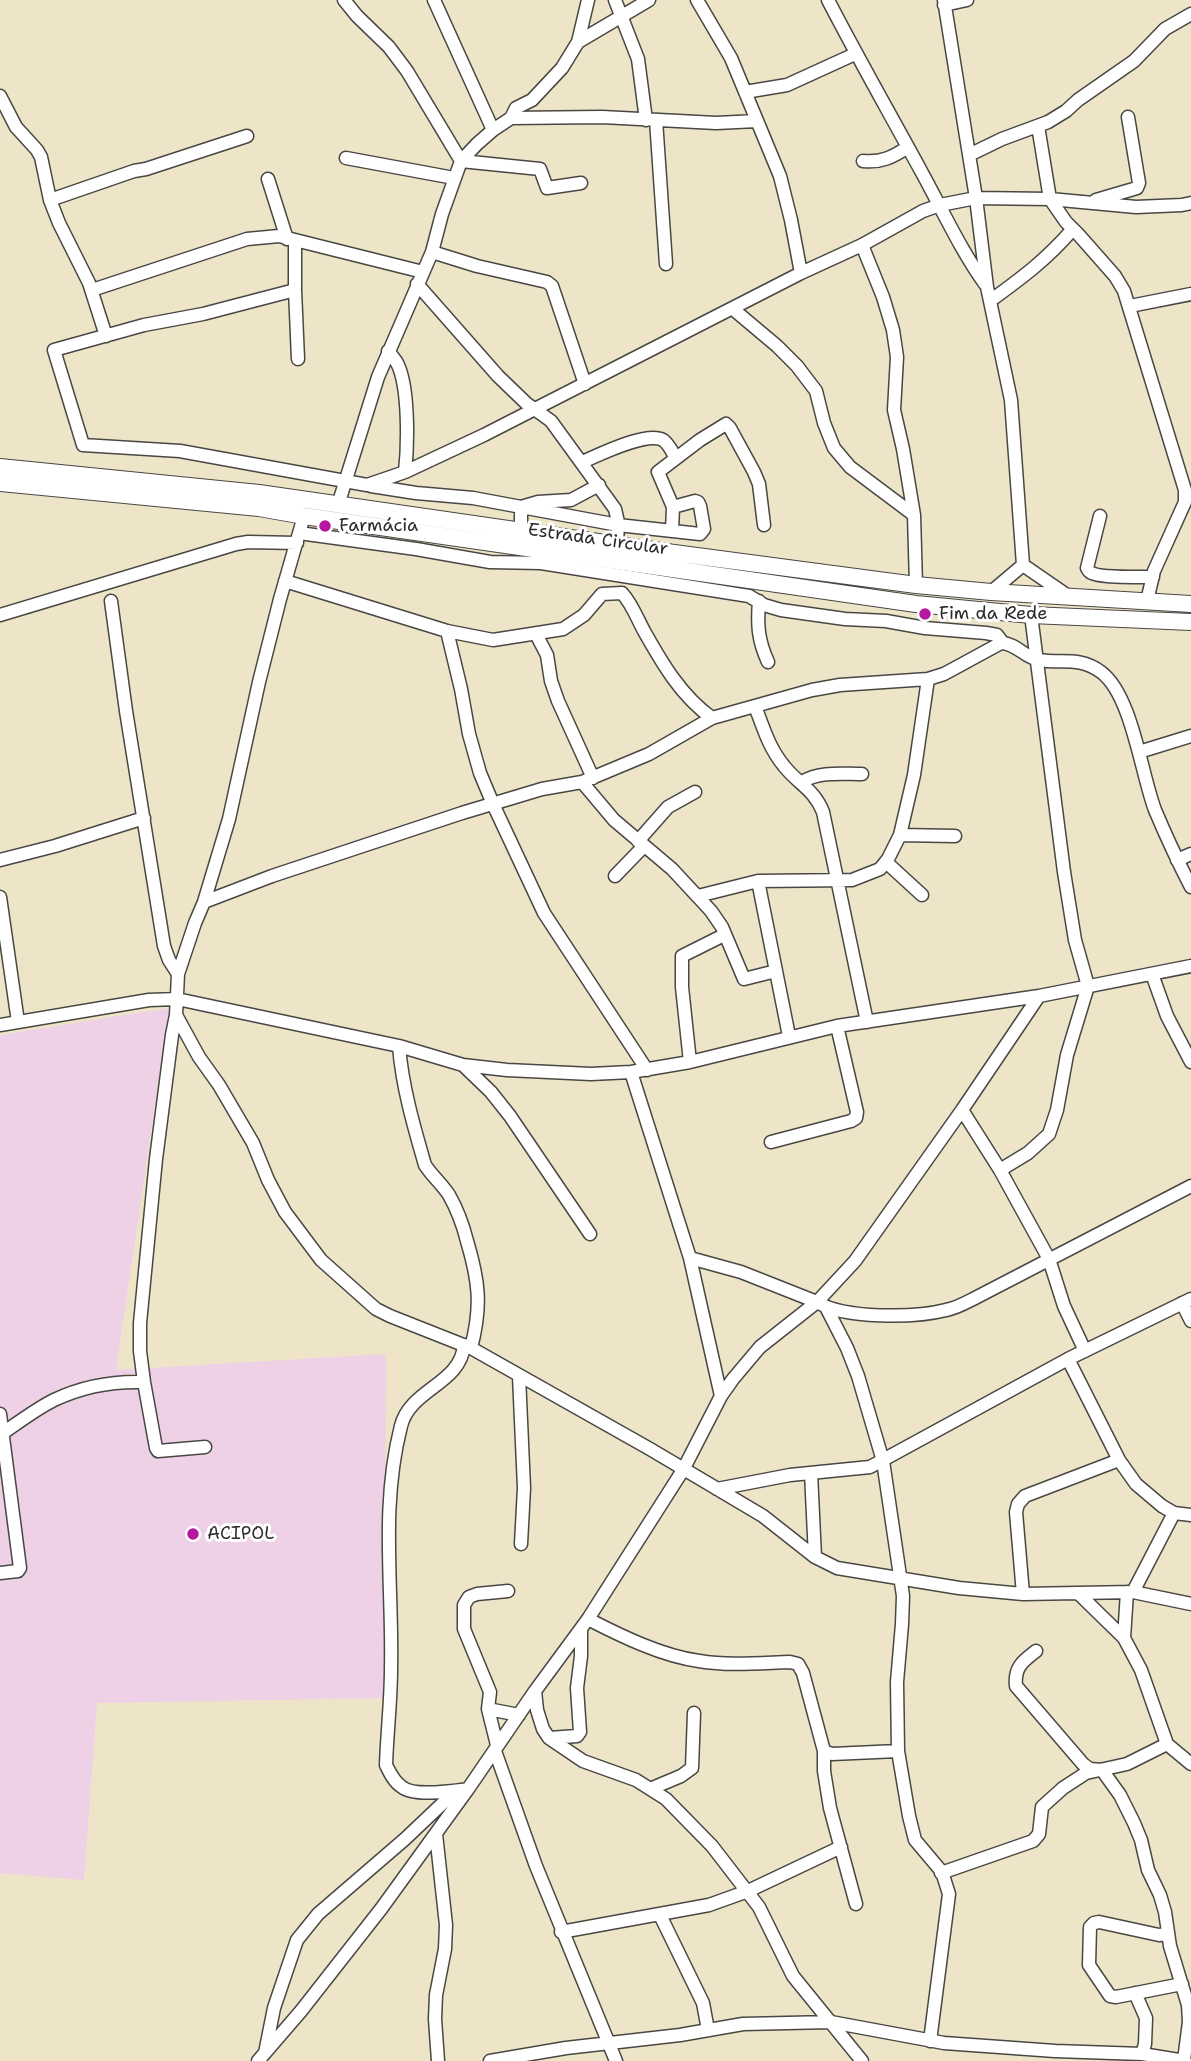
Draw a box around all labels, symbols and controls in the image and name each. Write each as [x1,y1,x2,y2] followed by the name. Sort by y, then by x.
[339,515,418,537] place label: Farmácia
[317,518,333,534] marker: Farmácia
[527,519,669,561] street label: Estrada Circular
[939,603,1048,625] place label: Fim da Rede
[917,606,933,622] marker: Fim da Rede
[207,1523,274,1545] place label: ACIPOL
[185,1526,201,1542] marker: ACIPOL

